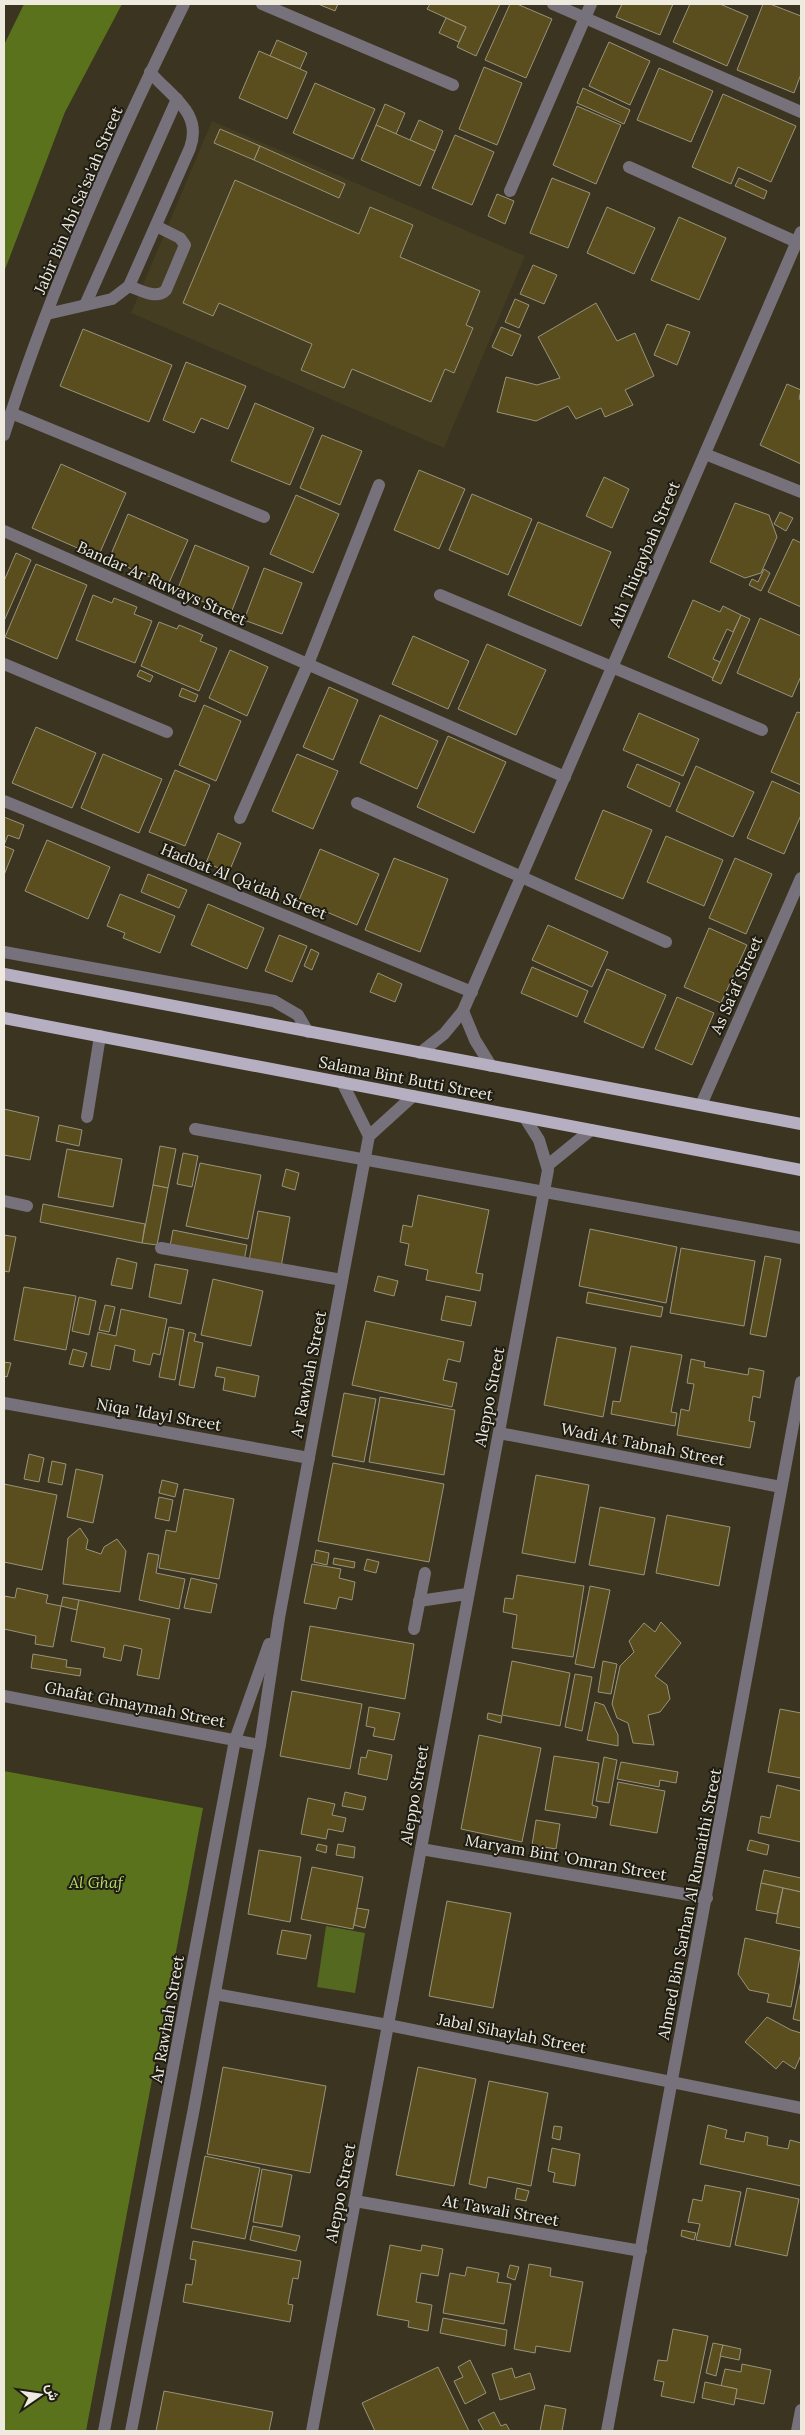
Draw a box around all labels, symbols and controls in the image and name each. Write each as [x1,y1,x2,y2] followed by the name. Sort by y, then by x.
[29,102,127,298] street label: Jabir Bin Abi Sa'sa'ah Street
[604,477,684,631] street label: Ath Thiqaybah Street
[74,537,251,630] street label: Bandar Ar Ruways Street
[158,838,331,924] street label: Hadbat Al Qa'dah Street
[705,932,767,1038] street label: As Sa'af Street
[317,1051,496,1105] street label: Salama Bint Butti Street
[286,1308,330,1440] street label: Ar Rawhah Street
[469,1345,509,1450] street label: Aleppo Street
[95,1393,224,1435] street label: Niqa 'Idayl Street
[559,1418,727,1470] street label: Wadi At Tabnah Street
[43,1677,228,1731] street label: Ghafat Ghnaymah Street
[395,1743,433,1847] street label: Aleppo Street
[653,1766,725,2042] street label: Ahmed Bin Sarhan Al Rumaithi Street
[464,1829,669,1885] street label: Maryam Bint 'Omran Street
[68,1872,125,1892] park label: Al Ghaf
[146,1953,188,2085] street label: Ar Rawhah Street
[435,2009,589,2057] street label: Jabal Sihaylah Street
[320,2141,360,2246] street label: Aleppo Street
[440,2190,561,2230] street label: At Tawali Street
[15,2370,65,2420] north arrow
[42,2382,63,2402] text: ش

